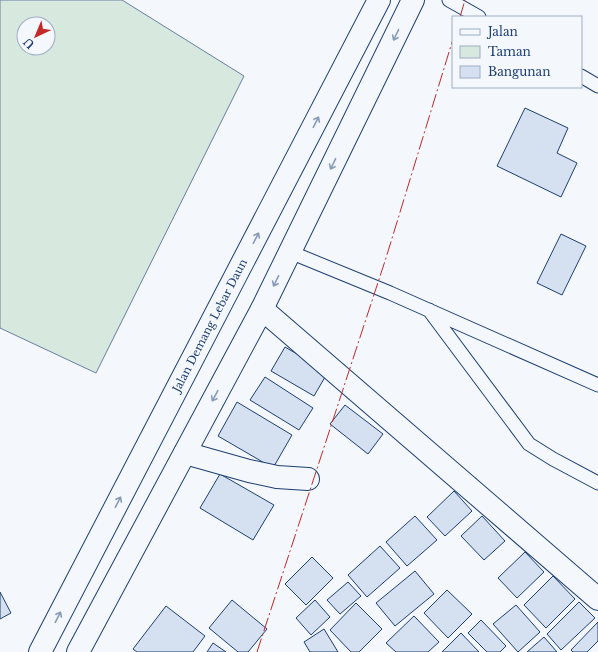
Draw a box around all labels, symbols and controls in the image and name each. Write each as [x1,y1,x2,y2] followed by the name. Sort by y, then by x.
[16,16,56,56] north arrow
[452,16,582,88] legend
[486,24,518,39] text: Jalan
[392,29,399,41] one-way arrow
[20,35,37,52] text: U
[488,44,531,59] text: Taman
[488,64,551,79] text: Bangunan
[312,116,320,128] one-way arrow
[329,158,336,170] one-way arrow
[253,232,260,244] one-way arrow
[168,256,250,396] street label: Jalan Demang Lebar Daun
[271,275,279,287] one-way arrow
[211,390,219,402] one-way arrow
[115,496,123,508] one-way arrow
[55,612,63,624] one-way arrow

